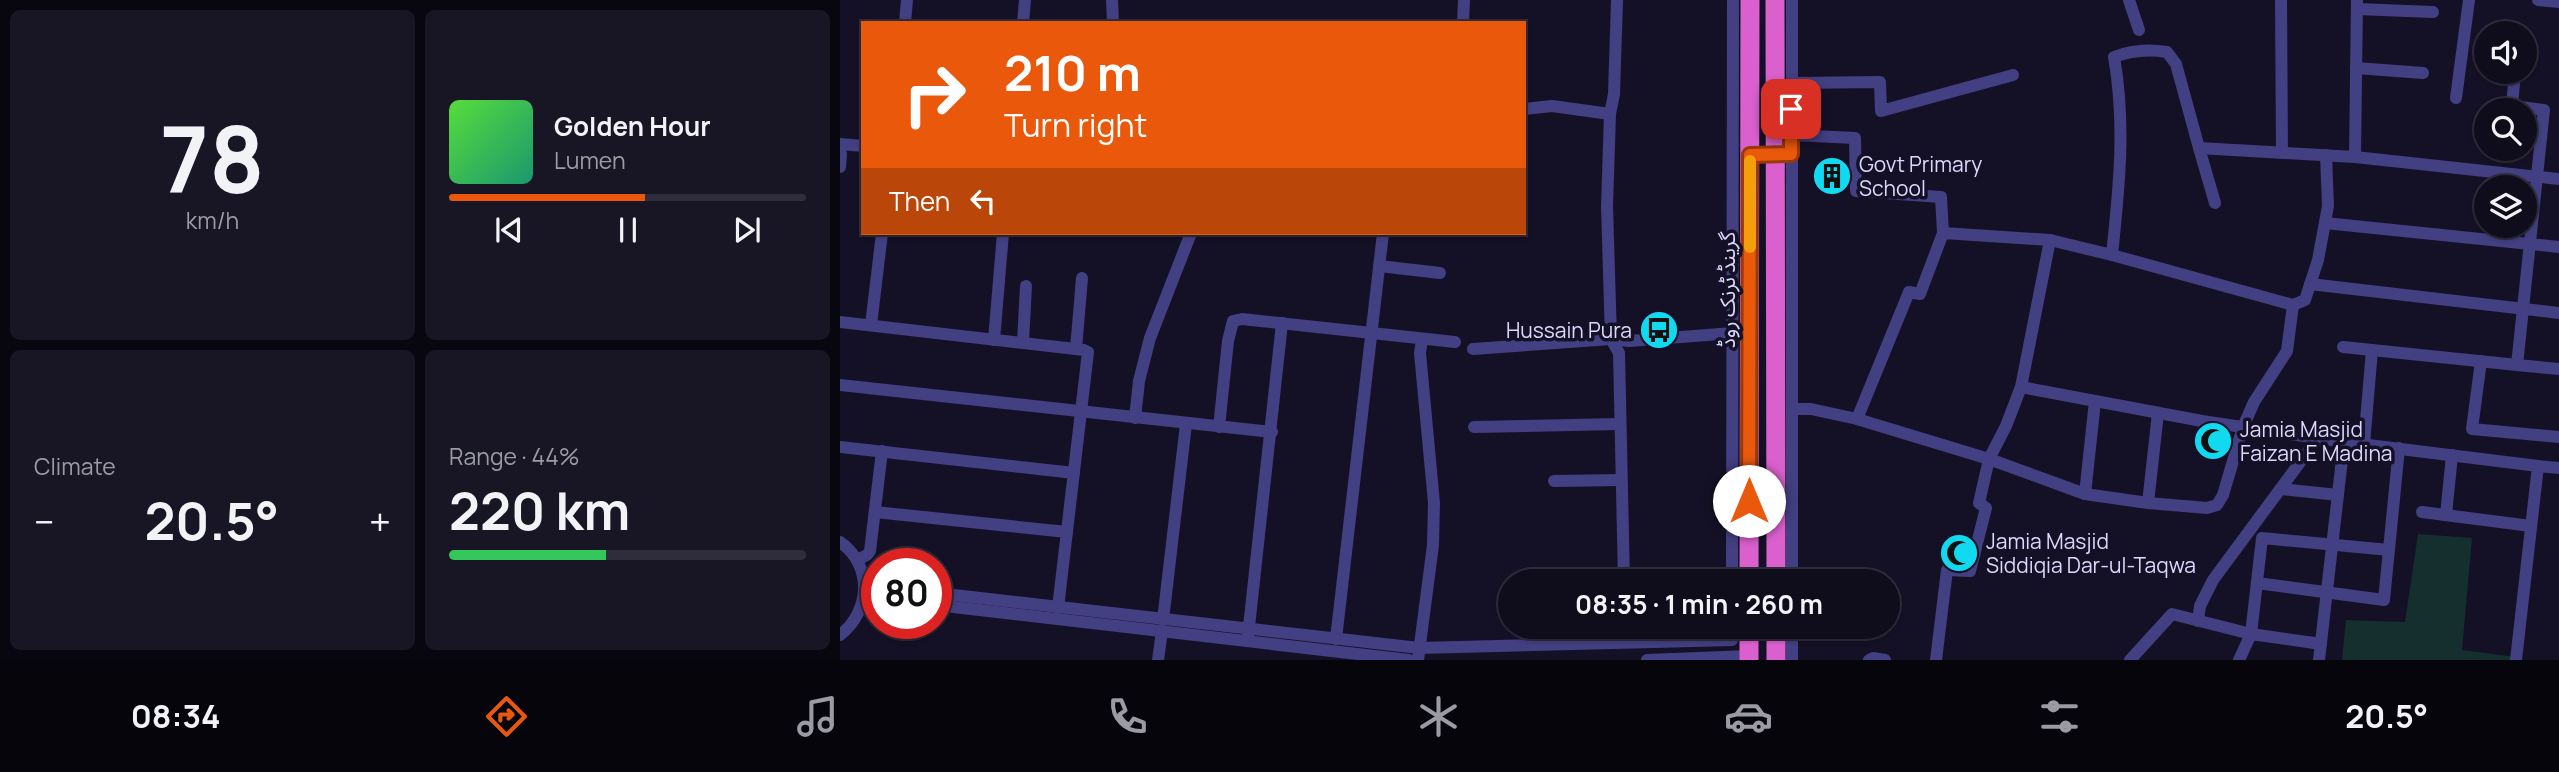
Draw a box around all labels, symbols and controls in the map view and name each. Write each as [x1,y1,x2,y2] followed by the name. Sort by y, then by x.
[2474,21,2537,238] map controls
[2474,21,2537,84] button: sound
[1004,39,1141,106] text: 210 m
[889,49,980,140] icon: right
[1761,79,1821,139] pin
[1772,90,1810,128] icon: arrive
[160,96,265,220] text: 78
[2474,98,2537,161] button: search
[1004,103,1147,147] text: Turn right
[554,108,711,144] text: Golden Hour
[554,144,626,176] text: Lumen
[1859,150,1982,202] place label: Govt Primary School
[1811,155,1853,197] building icon: Govt Primary School
[2474,175,2537,238] button: layers
[964,182,1002,220] icon: left
[889,183,950,219] text: Then
[186,204,239,236] text: km/h
[490,211,528,249] icon: previous
[609,211,647,249] icon: pause
[728,211,766,249] icon: next
[1713,231,1741,348] street label: گرینڈ ٹرنک روڈ
[1638,309,1680,351] bus stop icon: Hussain Pura
[1506,316,1632,344] place label: Hussain Pura
[2240,415,2393,467] place label: Jamia Masjid Faizan E Madina
[2192,420,2234,462] mosque icon: Jamia Masjid Faizan E Madina
[449,440,580,472] text: Range · 44%
[34,450,116,482] text: Climate
[1712,464,1786,538] position arrow
[449,475,630,546] text: 220 km
[144,485,279,556] text: 20.5°
[34,495,55,547] text: −
[369,495,391,547] text: +
[1986,527,2196,579] place label: Jamia Masjid Siddiqia Dar-ul-Taqwa
[1938,532,1980,574] mosque icon: Jamia Masjid Siddiqia Dar-ul-Taqwa
[861,548,952,639] speed limit sign: 80
[1575,586,1823,622] text: 08:35 · 1 min · 260 m
[482,692,531,741] icon: directions
[793,692,842,741] icon: music
[1103,692,1152,741] icon: phone
[1414,692,1463,741] icon: climate
[1724,692,1773,741] icon: car
[2035,692,2084,741] icon: filters
[131,694,220,738] text: 08:34
[2345,694,2428,738] text: 20.5°

